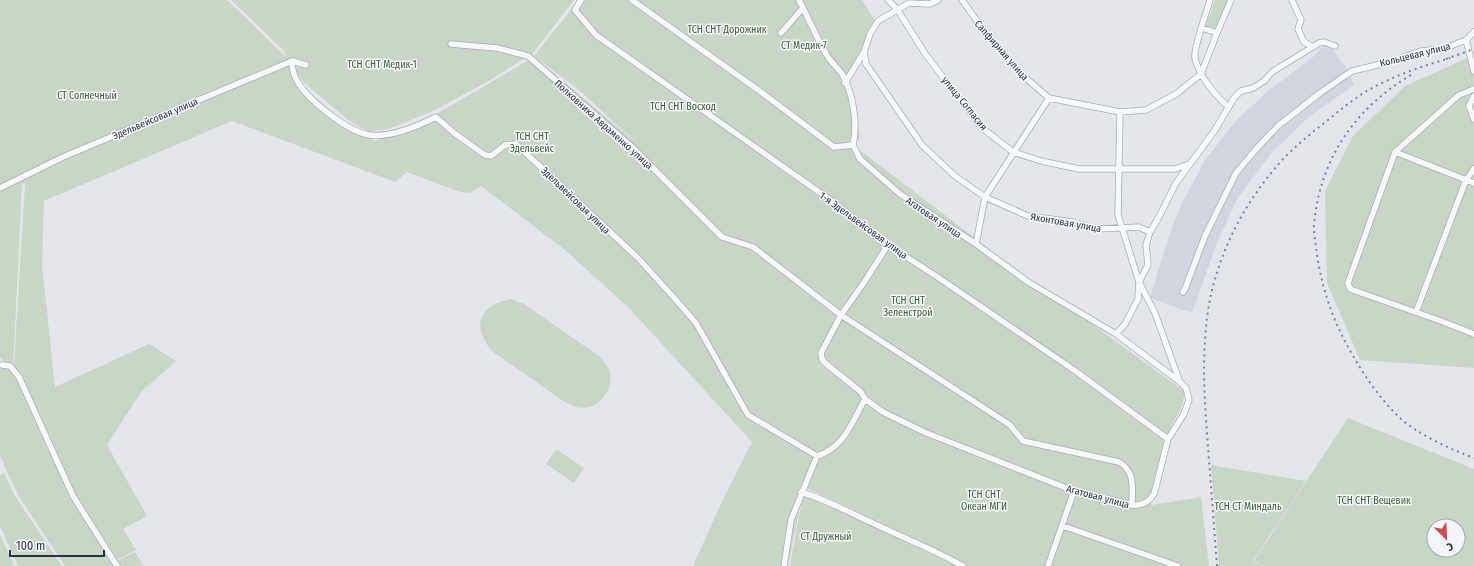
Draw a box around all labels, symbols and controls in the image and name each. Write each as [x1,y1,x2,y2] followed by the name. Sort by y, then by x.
[972,18,1031,83] street label: Сапфирная улица
[688,24,767,36] park label: ТСН СНТ Дорожник
[781,40,827,52] park label: СТ Медик-7
[1379,40,1452,70] street label: Кольцевая улица
[347,59,417,71] park label: ТСН СНТ Медик-1
[939,74,990,133] street label: улица Согласия
[552,78,655,172] street label: Полковника Авраменко улица
[57,90,117,102] park label: СТ Солнечный
[111,96,200,142] street label: Эдельвейсовая улица
[650,101,716,113] park label: ТСН СНТ Восход
[510,131,555,155] park label: ТСН СНТ Эдельвейс
[538,165,612,237] street label: Эдельвейсовая улица
[817,190,910,262] street label: 1-я Эдельвейсовая улица
[903,195,964,241] street label: Агатовая улица
[1030,211,1102,235] street label: Яхонтовая улица
[883,295,933,319] park label: ТСН СНТ Зеленстрой
[1065,483,1131,511] street label: Агатовая улица
[961,489,1007,513] park label: ТСН СНТ Океан МГИ
[1337,495,1411,507] park label: ТСН СНТ Вещевик
[1214,501,1282,513] park label: ТСН СТ Миндаль
[1426,518,1466,558] north arrow
[800,531,852,543] park label: СТ Дружный
[10,532,104,558] scale bar
[16,539,45,553] text: 100 m
[1444,540,1455,554] text: С

